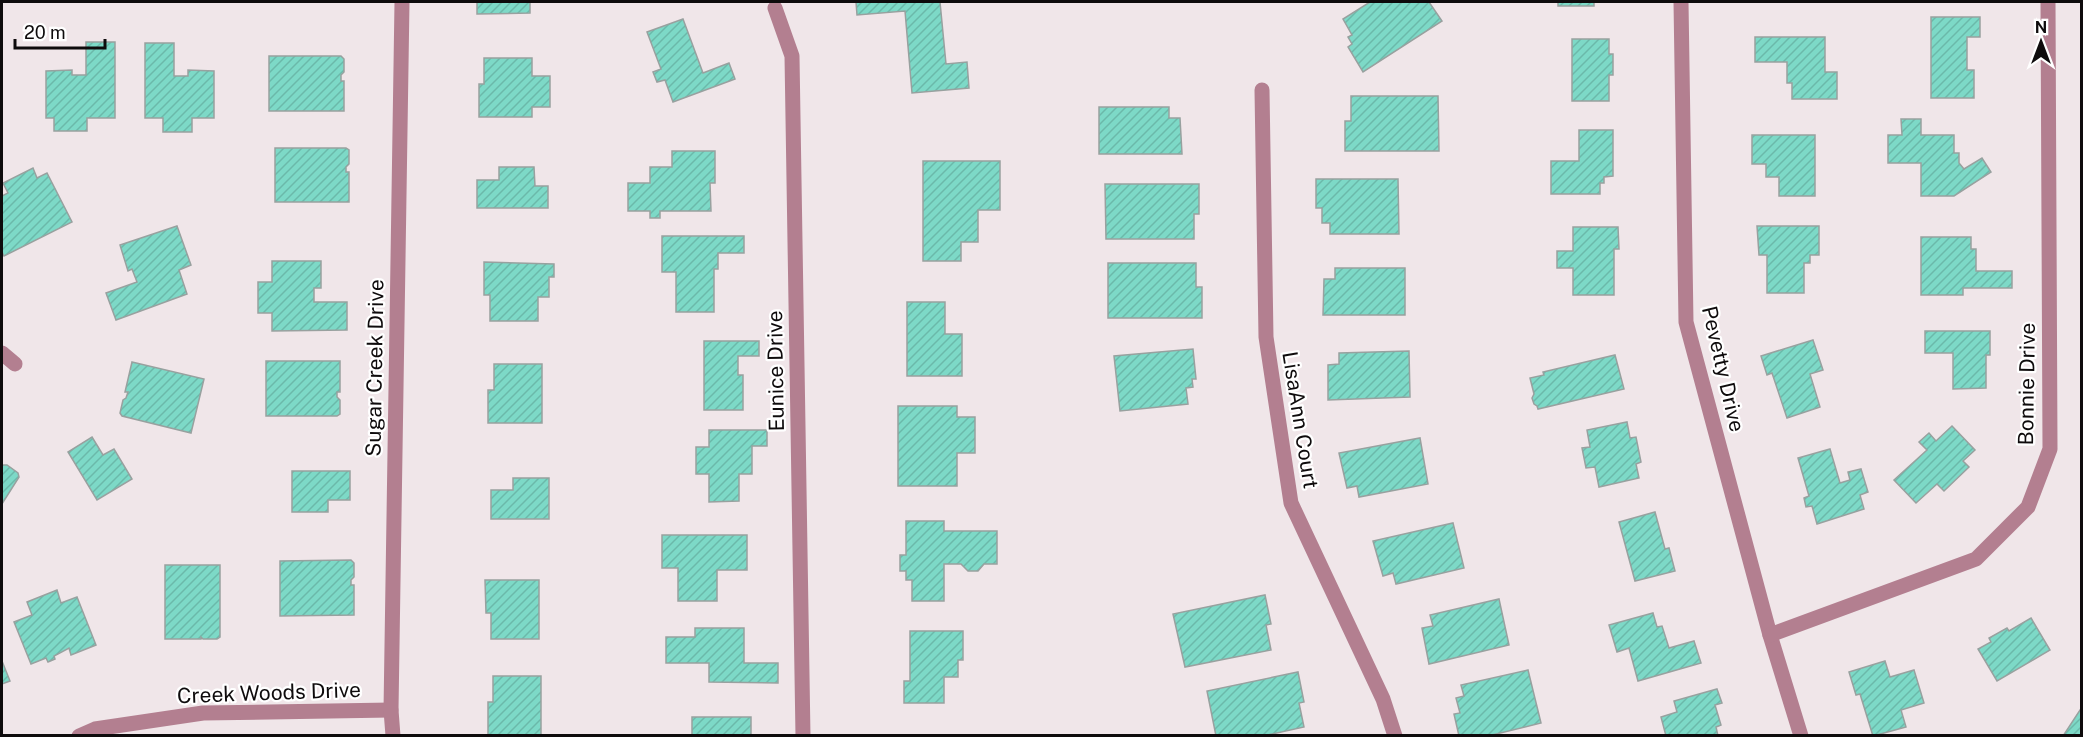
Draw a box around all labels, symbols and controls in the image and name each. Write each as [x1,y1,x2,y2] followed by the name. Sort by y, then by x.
[15,12,105,50] scale bar
[2011,12,2071,72] north arrow
[2035,18,2047,37] text: N
[24,22,66,43] text: 20 m
[360,279,389,457] street label: Sugar Creek Drive
[1697,303,1750,434] street label: Pevetty Drive
[762,310,789,432] street label: Eunice Drive
[2013,322,2040,445] street label: Bonnie Drive
[1277,350,1324,490] street label: LisaAnn Court
[177,677,361,708] street label: Creek Woods Drive

